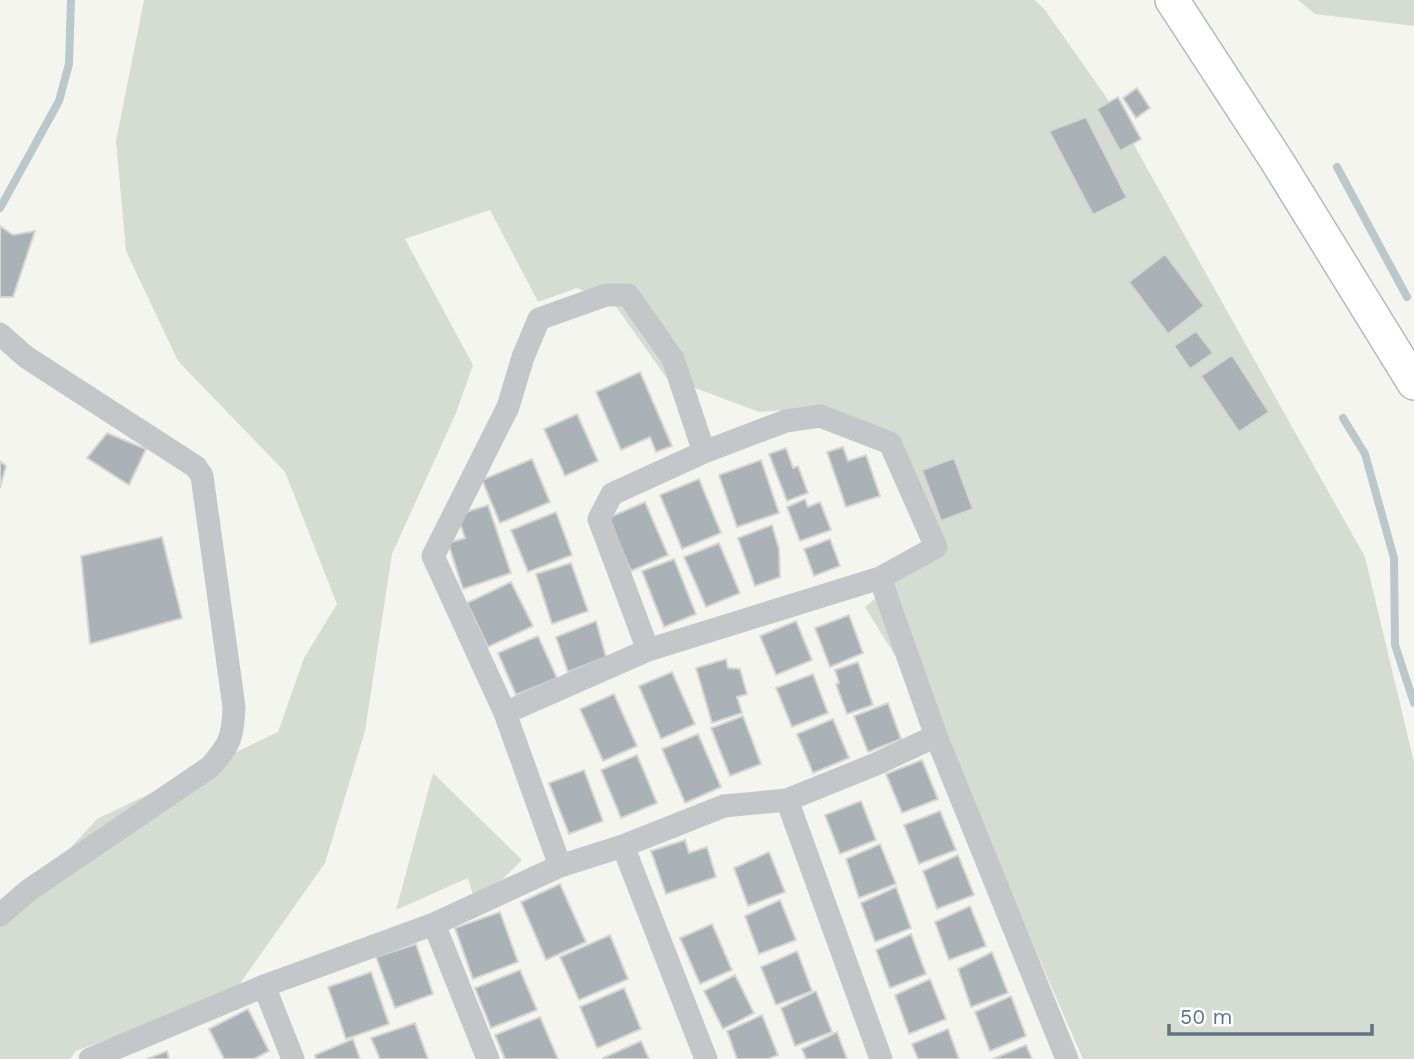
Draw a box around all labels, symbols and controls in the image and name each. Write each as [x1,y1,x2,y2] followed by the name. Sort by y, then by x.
[1169,992,1372,1036] scale bar
[1180,1004,1232,1029] text: 50 m

